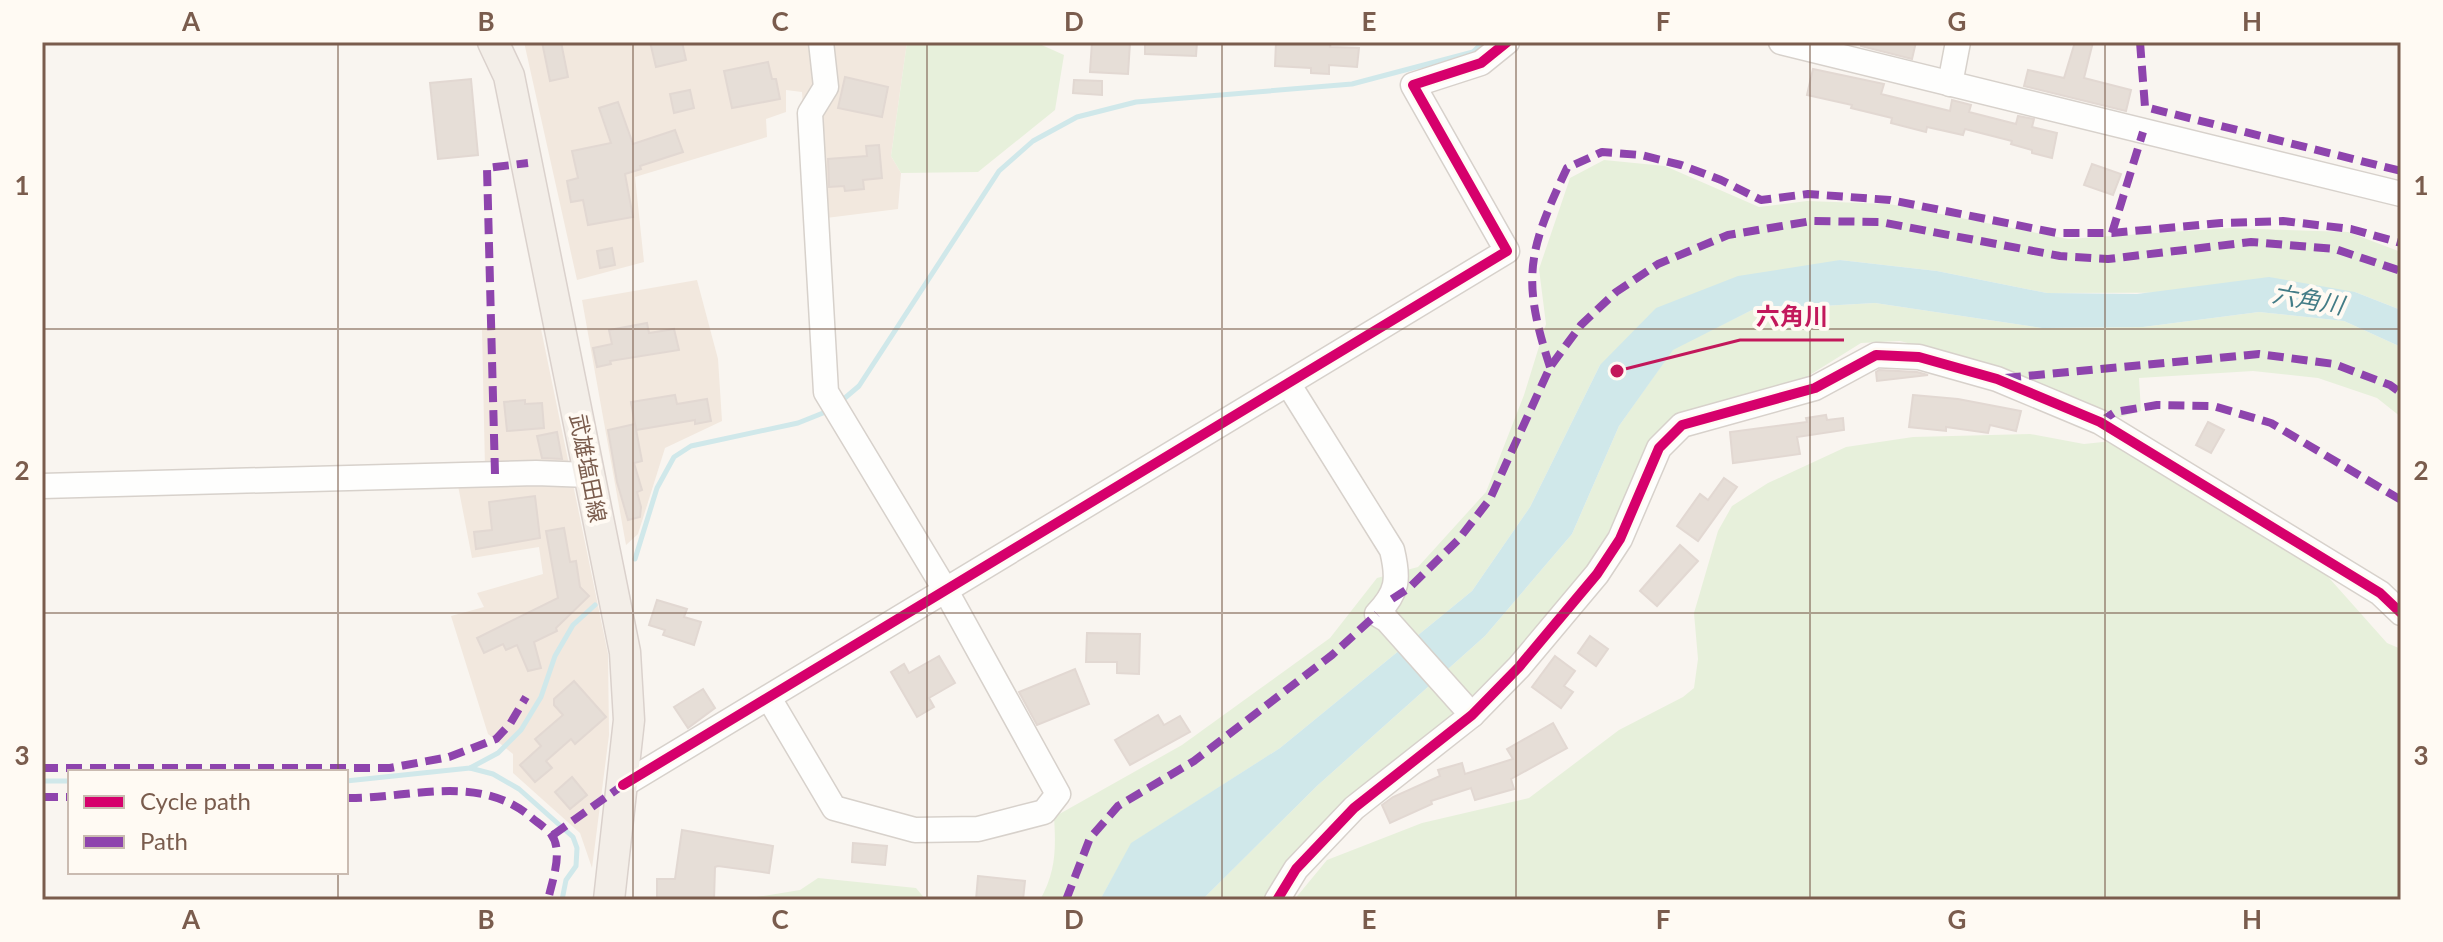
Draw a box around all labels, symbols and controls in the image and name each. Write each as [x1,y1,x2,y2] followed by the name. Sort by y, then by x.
[181,5,201,37] text: A
[477,5,495,37] text: B
[771,5,789,37] text: C
[1064,5,1084,37] text: D
[1362,5,1376,37] text: E
[1656,5,1670,37] text: F
[1948,5,1966,37] text: G
[2242,5,2262,37] text: H
[14,169,30,201] text: 1
[2413,169,2429,201] text: 1
[2270,278,2349,320] water label: 六角川
[1740,292,1844,340] callout: 六角川
[1756,301,1828,330] text: 六角川
[565,411,612,524] street label: 武雄塩田線
[14,454,30,486] text: 2
[2413,454,2429,486] text: 2
[14,739,30,771] text: 3
[2413,739,2429,771] text: 3
[68,770,348,874] legend
[140,786,251,815] text: Cycle path
[140,826,188,855] text: Path
[181,903,201,935] text: A
[477,903,495,935] text: B
[771,903,789,935] text: C
[1064,903,1084,935] text: D
[1362,903,1376,935] text: E
[1656,903,1670,935] text: F
[1948,903,1966,935] text: G
[2242,903,2262,935] text: H

